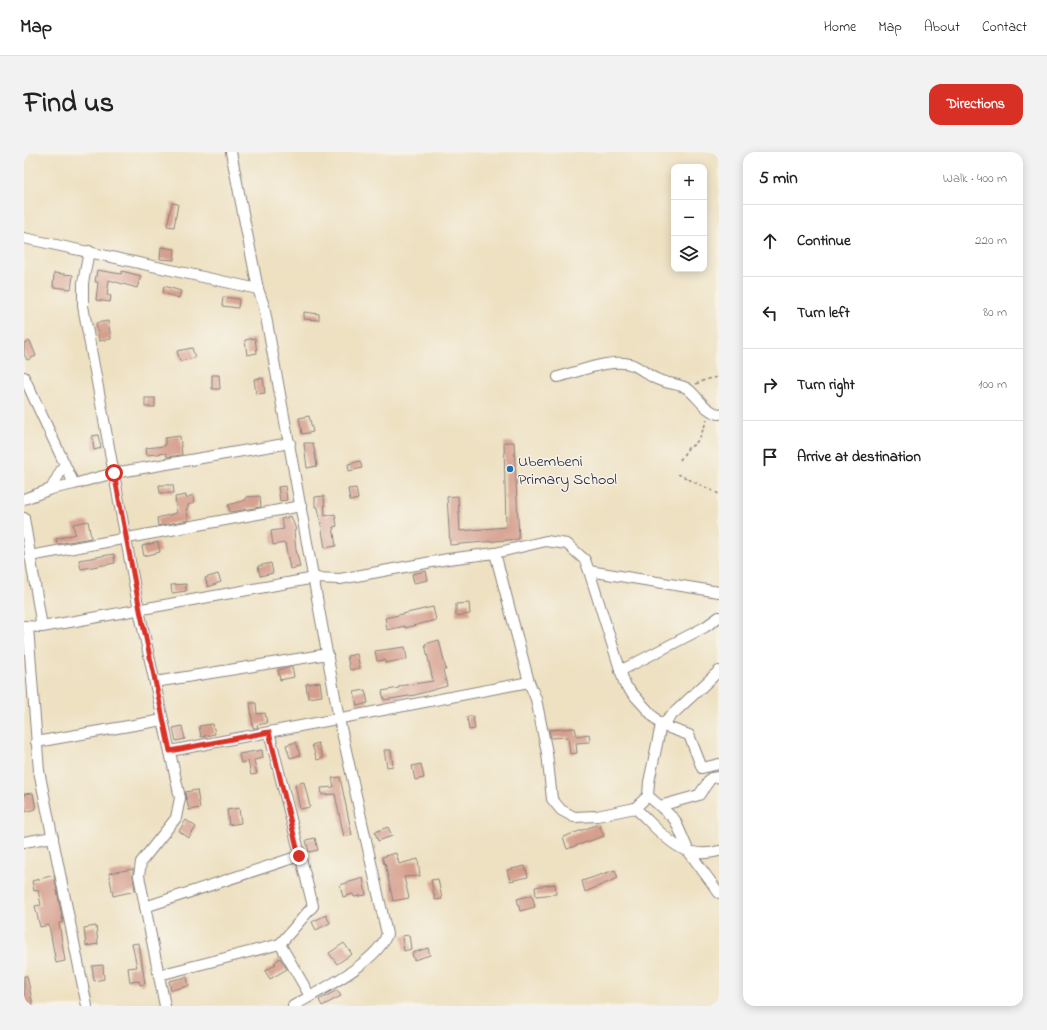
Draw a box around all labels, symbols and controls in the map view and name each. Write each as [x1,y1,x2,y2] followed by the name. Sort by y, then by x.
[20,14,52,41] text: Map
[824,17,856,38] text: Home
[878,17,902,38] text: Map
[924,17,960,38] text: About
[982,17,1027,38] text: Contact
[24,84,114,125] text: Find us
[929,84,1023,125] button: Directions
[671,164,707,272] map controls
[671,164,707,200] button: +
[759,166,798,191] text: 5 min
[943,169,1007,188] text: Walk · 400 m
[671,200,707,236] button: −
[759,230,781,252] icon: ahead
[797,230,851,252] text: Continue
[975,231,1007,250] text: 220 m
[671,236,707,272] button: layers
[759,302,781,324] icon: left
[797,302,850,324] text: Turn left
[983,303,1007,322] text: 80 m
[759,374,781,396] icon: right
[797,374,855,396] text: Turn right
[978,375,1007,394] text: 100 m
[759,446,781,468] icon: arrive
[797,446,921,468] text: Arrive at destination
[518,450,617,492] place label: Ubembeni Primary School
[105,464,123,482] route start
[505,464,515,474] marker: Ubembeni Primary School
[290,847,308,865] route end

